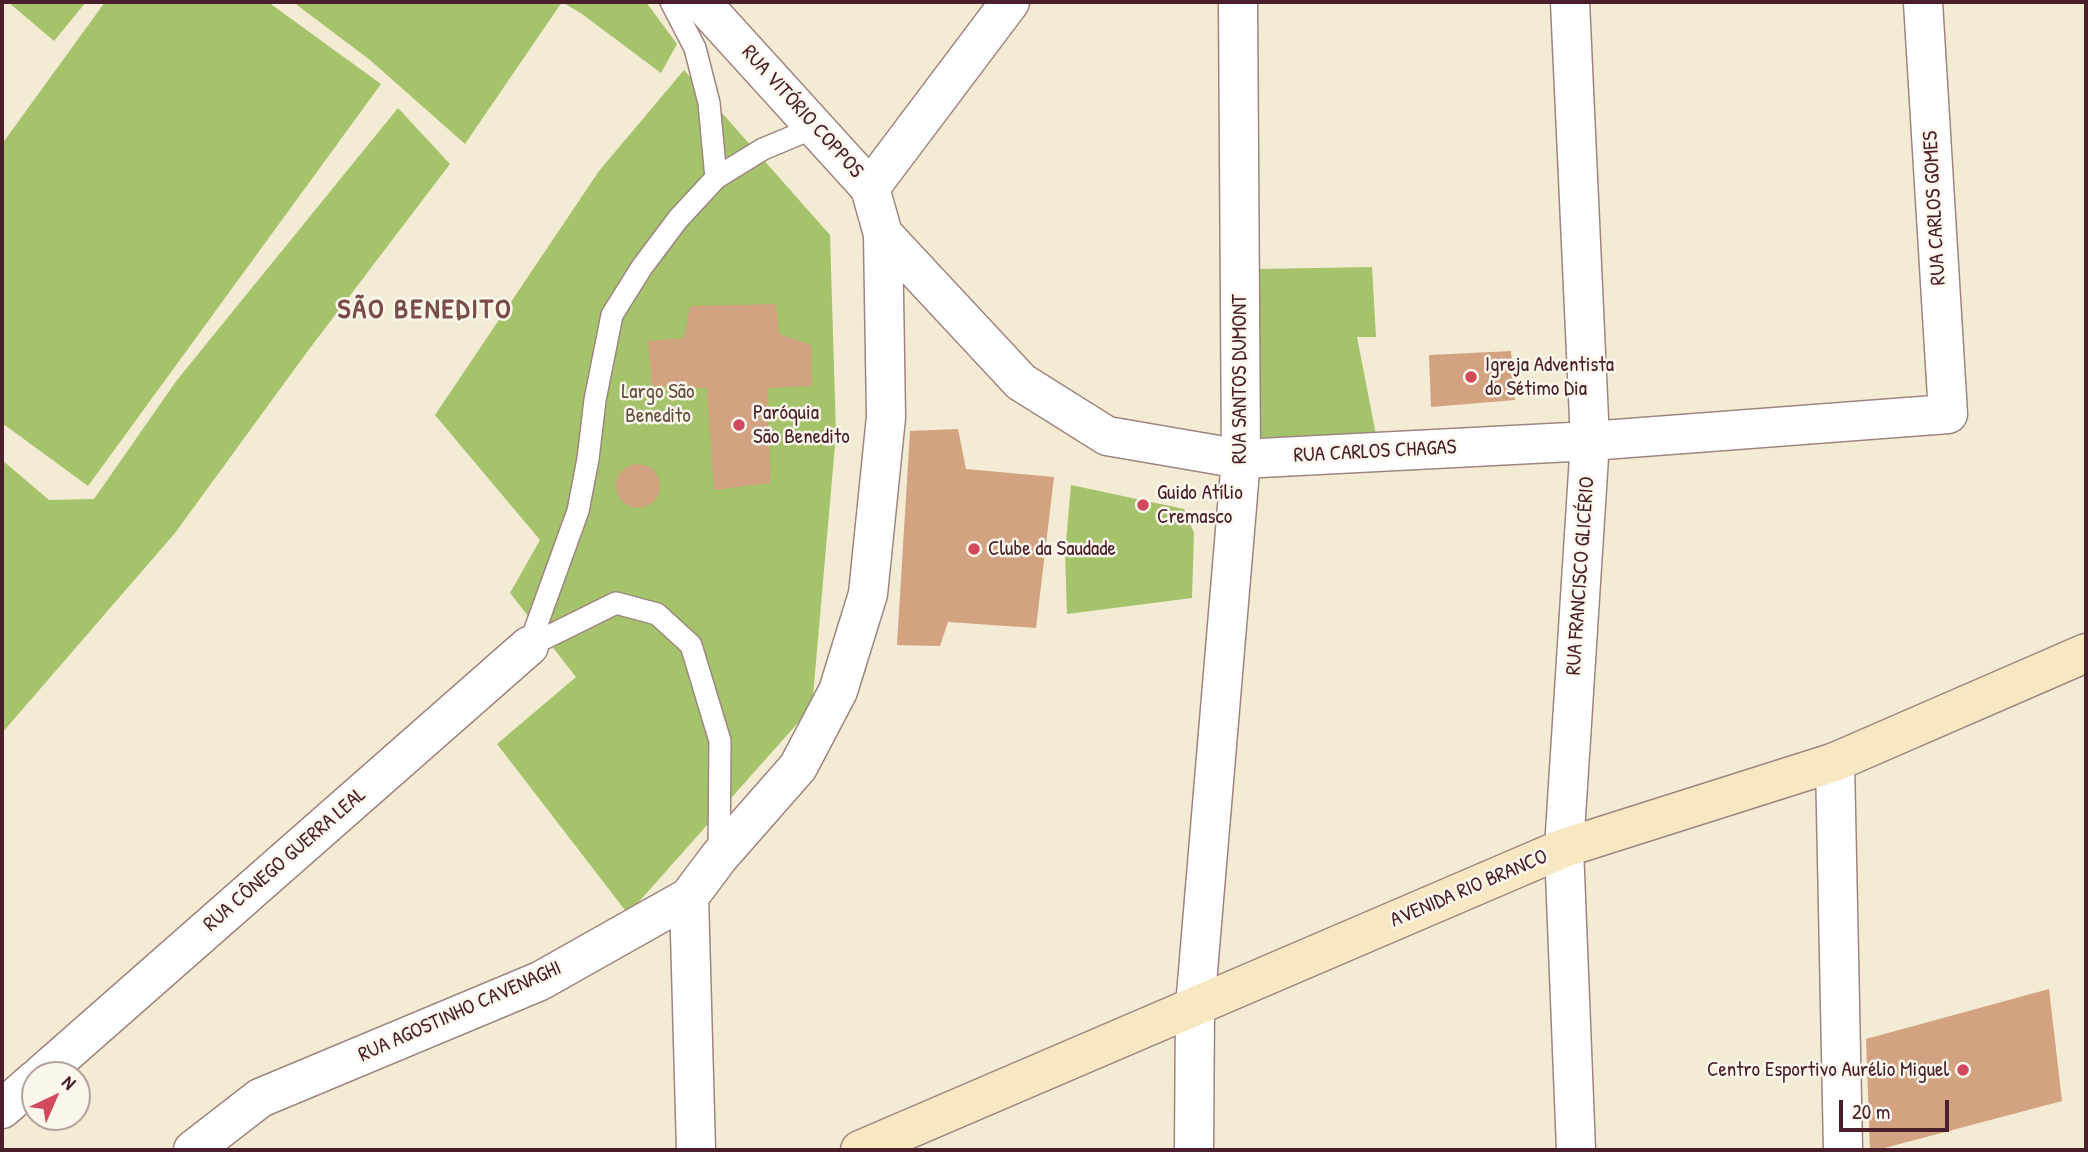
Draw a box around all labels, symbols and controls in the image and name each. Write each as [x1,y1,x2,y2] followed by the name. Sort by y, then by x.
[736,40,868,184] street label: RUA VITÓRIO COPPOS
[1918,130,1952,286] street label: RUA CARLOS GOMES
[339,294,511,328] district label: SÃO BENEDITO
[1227,294,1253,464] street label: RUA SANTOS DUMONT
[1485,352,1614,402] place label: Igreja Adventista do Sétimo Dia
[1463,369,1479,385] marker: Igreja Adventista do Sétimo Dia
[621,379,695,429] park label: Largo São Benedito
[753,400,850,450] place label: Paróquia São Benedito
[731,417,747,433] marker: Paróquia São Benedito
[1293,435,1457,469] street label: RUA CARLOS CHAGAS
[1561,476,1601,676] street label: RUA FRANCISCO GLICÉRIO
[1157,480,1243,530] place label: Guido Atílio Cremasco
[1135,497,1151,513] marker: Guido Atílio Cremasco
[988,536,1116,562] place label: Clube da Saudade
[966,541,982,557] marker: Clube da Saudade
[199,783,371,937] street label: RUA CÔNEGO GUERRA LEAL
[1387,845,1551,933] street label: AVENIDA RIO BRANCO
[355,956,565,1068] street label: RUA AGOSTINHO CAVENAGHI
[1707,1057,1949,1083] place label: Centro Esportivo Aurélio Miguel
[21,1061,91,1131] north arrow
[1955,1062,1971,1078] marker: Centro Esportivo Aurélio Miguel
[57,1069,82,1095] text: N
[1843,1086,1953,1130] scale bar
[1852,1097,1890,1126] text: 20 m

